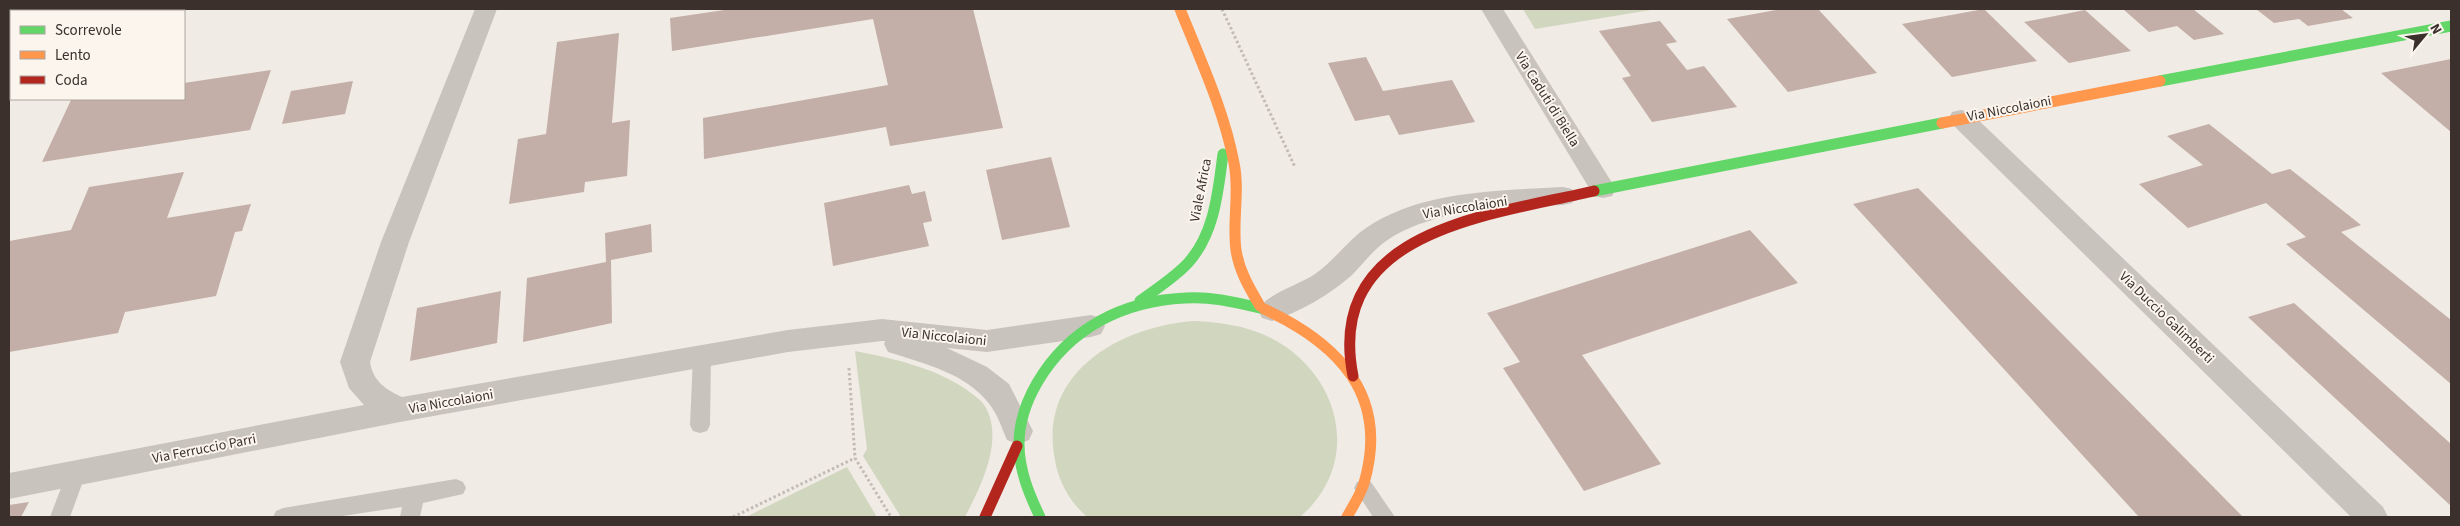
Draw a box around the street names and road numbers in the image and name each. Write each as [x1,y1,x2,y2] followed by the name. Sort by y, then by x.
[1510,48,1584,151] street label: Via Caduti di Biella
[1965,91,2053,127] street label: Via Niccolaioni
[1185,157,1217,224] street label: Viale Africa
[1421,191,1509,225] street label: Via Niccolaioni
[2114,267,2218,368] street label: Via Duccio Galimberti
[900,323,987,351] street label: Via Niccolaioni
[407,385,495,419] street label: Via Niccolaioni
[151,429,258,469] street label: Via Ferruccio Parri

